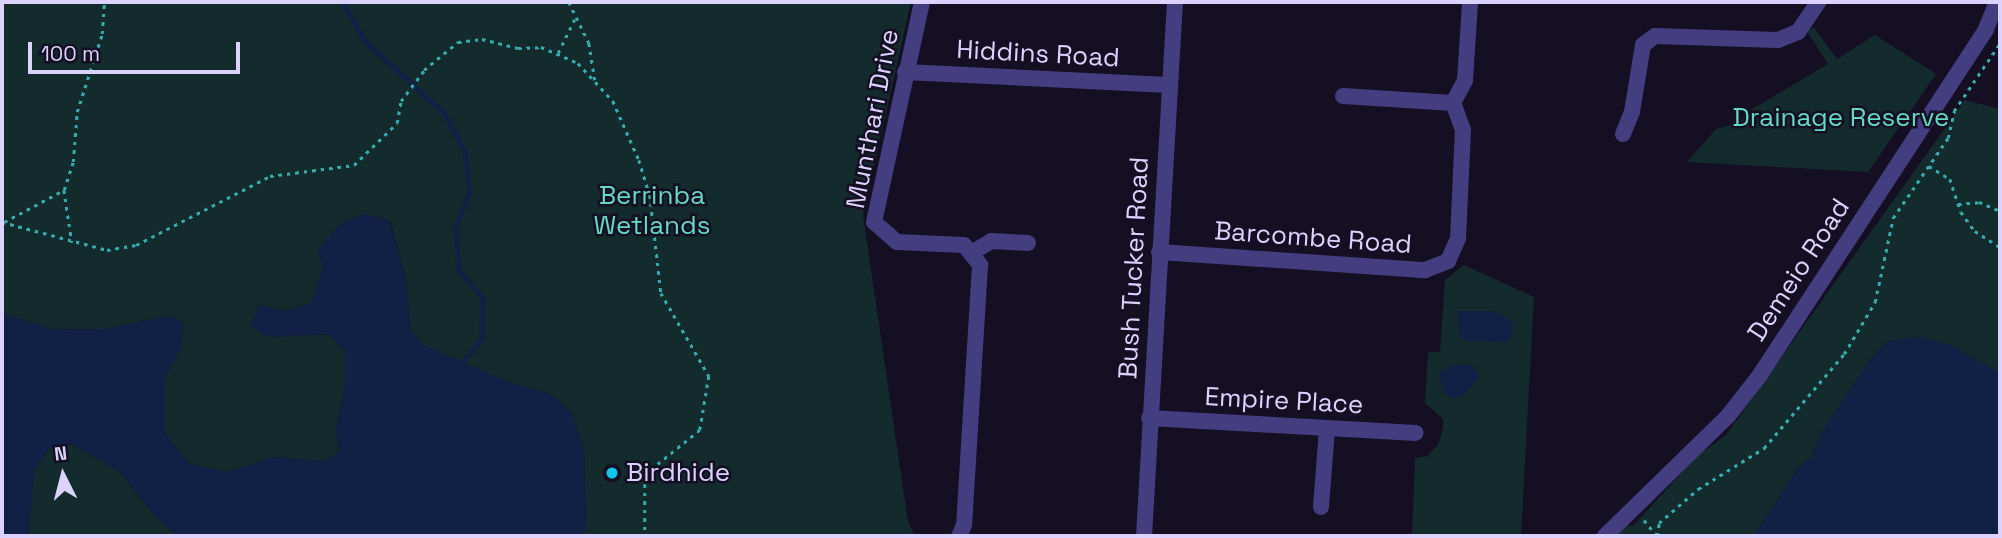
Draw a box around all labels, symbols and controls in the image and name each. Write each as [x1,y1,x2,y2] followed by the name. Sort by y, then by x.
[840,27,906,211] street label: Munthari Drive
[32,28,243,72] scale bar
[956,34,1120,74] street label: Hiddins Road
[41,40,100,67] text: 100 m
[1733,102,1949,134] park label: Drainage Reserve
[1113,156,1155,380] street label: Bush Tucker Road
[594,180,710,242] park label: Berrinba Wetlands
[1741,193,1857,347] street label: Demeio Road
[1213,216,1413,260] street label: Barcombe Road
[1204,381,1364,421] street label: Empire Place
[28,440,98,510] north arrow
[53,441,68,467] text: N
[626,457,730,489] place label: Birdhide
[604,465,620,481] marker: Birdhide

